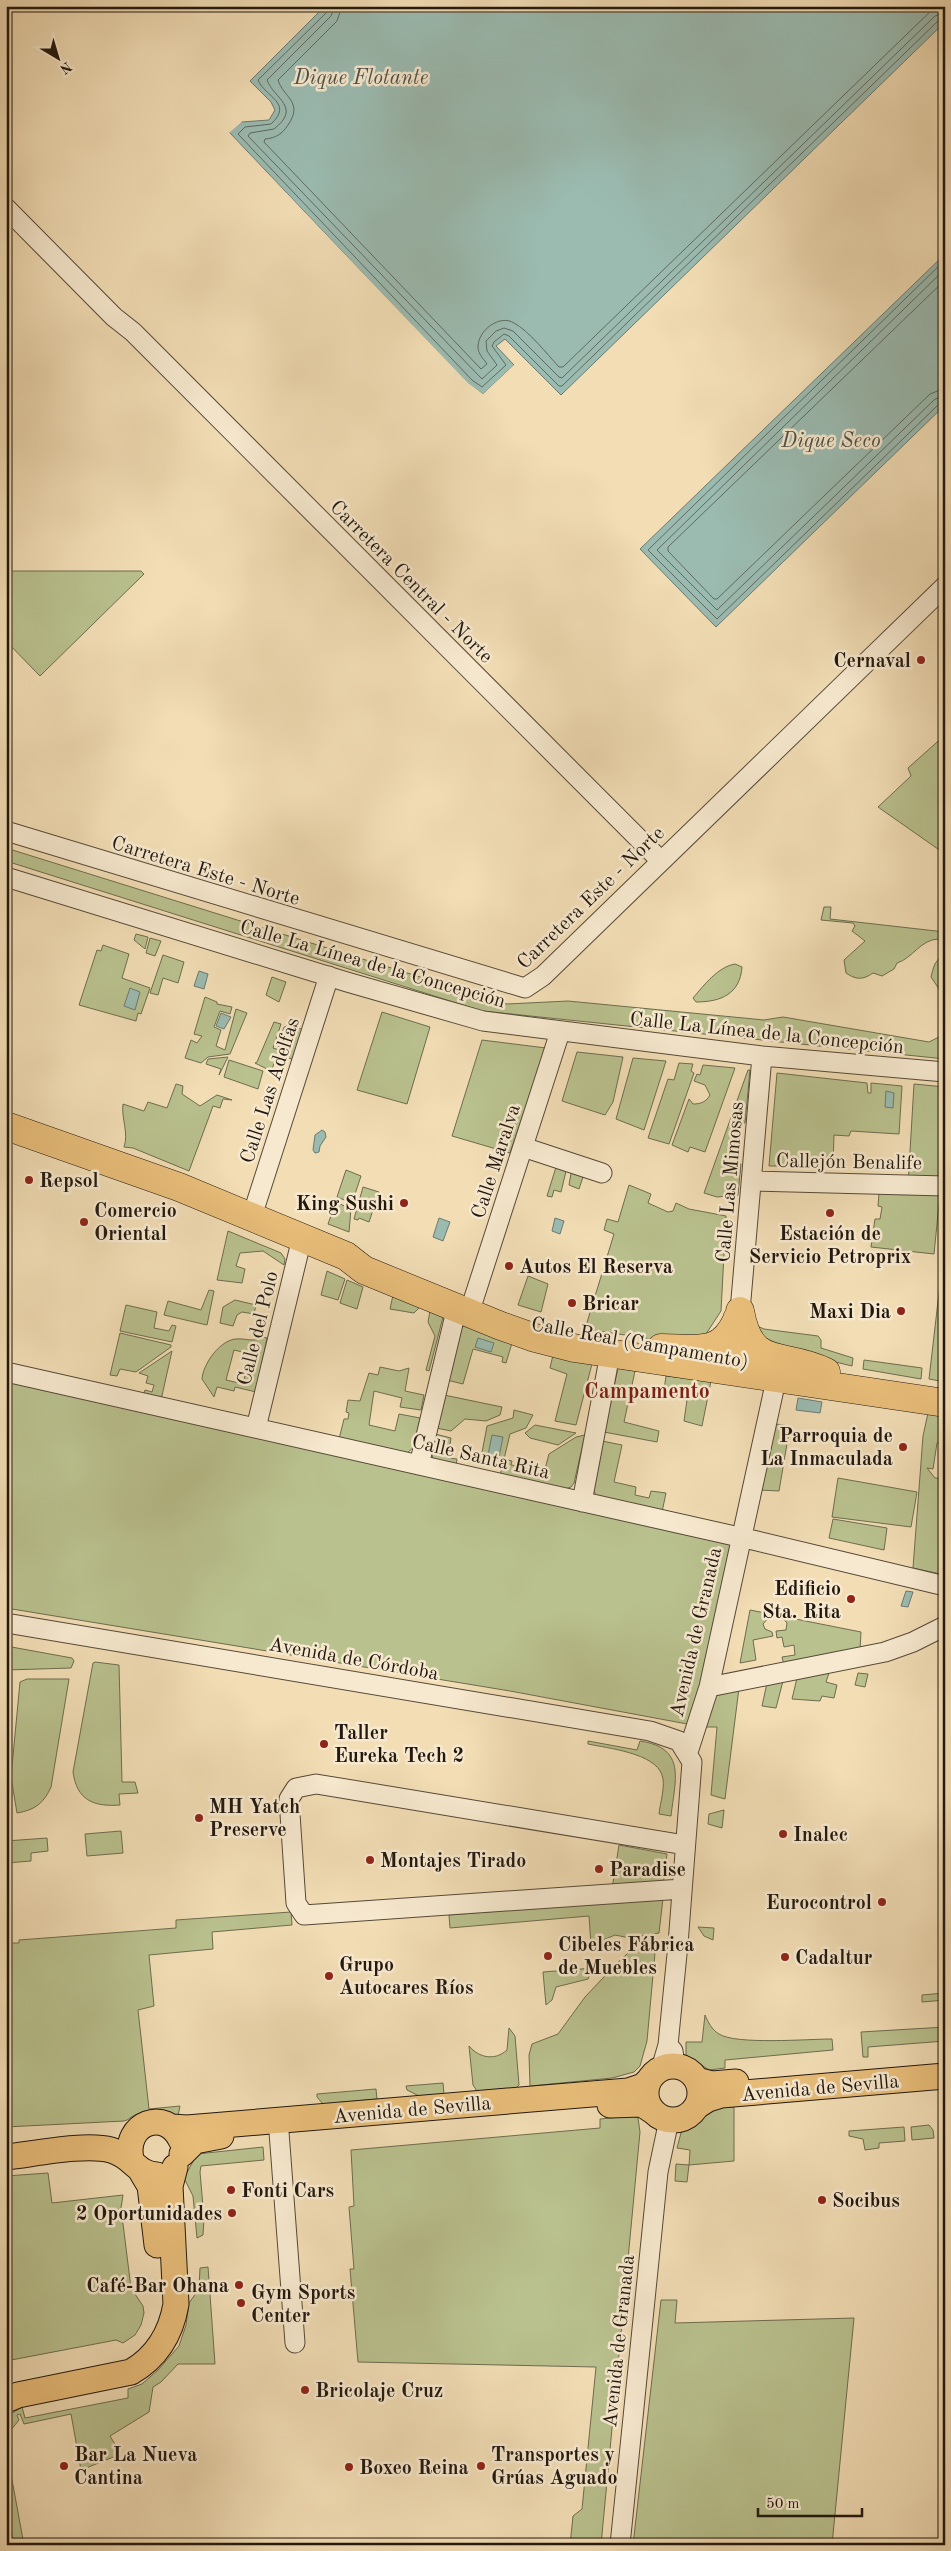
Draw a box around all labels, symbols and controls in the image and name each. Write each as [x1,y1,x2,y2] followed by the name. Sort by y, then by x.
[32,32,82,82] north arrow
[57,59,74,76] text: N
[293,68,428,89] water label: Dique Flotante
[780,431,881,452] water label: Dique Seco
[325,497,496,668] street label: Carretera Central - Norte
[833,652,911,672] place label: Cernaval
[915,654,927,666] marker: Cernaval
[514,823,669,974] street label: Carretera Este - Norte
[109,834,302,910] street label: Carretera Este - Norte
[237,917,508,1013] street label: Calle La Línea de la Concepción
[629,1010,905,1058] street label: Calle La Línea de la Concepción
[238,1015,304,1166] street label: Calle Las Adelfas
[714,1101,748,1264] street label: Calle Las Mimosas
[469,1102,525,1221] street label: Calle Maralva
[776,1152,922,1174] street label: Callejón Benalife
[39,1172,99,1192] place label: Repsol
[23,1174,35,1186] marker: Repsol
[296,1195,394,1215] place label: King Sushi
[398,1197,410,1209] marker: King Sushi
[94,1202,177,1245] place label: Comercio Oriental
[824,1207,836,1219] marker: Estación de Servicio Petroprix
[78,1216,90,1228] marker: Comercio Oriental
[749,1225,911,1268] place label: Estación de Servicio Petroprix
[519,1258,673,1278] place label: Autos El Reserva
[503,1260,515,1272] marker: Autos El Reserva
[235,1269,283,1388] street label: Calle del Polo
[582,1295,639,1315] place label: Bricar
[566,1297,578,1309] marker: Bricar
[809,1303,891,1323] place label: Maxi Dia
[895,1305,907,1317] marker: Maxi Dia
[529,1315,750,1373] street label: Calle Real (Campamento)
[584,1381,710,1403] district label: Campamento
[760,1427,893,1470] place label: Parroquia de La Inmaculada
[410,1432,552,1484] street label: Calle Santa Rita
[897,1441,909,1453] marker: Parroquia de La Inmaculada
[668,1545,726,1719] street label: Avenida de Granada
[762,1580,841,1623] place label: Edificio Sta. Rita
[845,1593,857,1605] marker: Edificio Sta. Rita
[267,1635,440,1685] street label: Avenida de Córdoba
[334,1724,464,1767] place label: Taller Eureka Tech 2
[318,1738,330,1750] marker: Taller Eureka Tech 2
[209,1798,300,1841] place label: MH Yatch Preserve
[193,1812,205,1824] marker: MH Yatch Preserve
[793,1826,848,1846] place label: Inalec
[777,1828,789,1840] marker: Inalec
[380,1852,526,1872] place label: Montajes Tirado
[364,1854,376,1866] marker: Montajes Tirado
[609,1861,686,1881] place label: Paradise
[593,1863,605,1875] marker: Paradise
[766,1894,872,1914] place label: Eurocontrol
[876,1896,888,1908] marker: Eurocontrol
[558,1936,695,1979] place label: Cibeles Fábrica de Muebles
[795,1949,873,1969] place label: Cadaltur
[542,1950,554,1962] marker: Cibeles Fábrica de Muebles
[779,1951,791,1963] marker: Cadaltur
[339,1956,473,1999] place label: Grupo Autocares Ríos
[323,1970,335,1982] marker: Grupo Autocares Ríos
[740,2072,900,2106] street label: Avenida de Sevilla
[332,2094,492,2128] street label: Avenida de Sevilla
[241,2182,334,2202] place label: Fonti Cars
[225,2184,237,2196] marker: Fonti Cars
[832,2192,900,2212] place label: Socibus
[816,2194,828,2206] marker: Socibus
[76,2205,222,2225] place label: 2 Oportunidades
[226,2207,238,2219] marker: 2 Oportunidades
[601,2254,639,2429] street label: Avenida de Granada
[86,2277,229,2297] place label: Café-Bar Ohana
[233,2279,245,2291] marker: Café-Bar Ohana
[251,2284,355,2327] place label: Gym Sports Center
[235,2297,247,2309] marker: Gym Sports Center
[315,2382,443,2402] place label: Bricolaje Cruz
[299,2384,311,2396] marker: Bricolaje Cruz
[74,2446,197,2489] place label: Bar La Nueva Cantina
[491,2446,618,2489] place label: Transportes y Grúas Aguado
[359,2459,469,2479] place label: Boxeo Reina
[58,2460,70,2472] marker: Bar La Nueva Cantina
[475,2460,487,2472] marker: Transportes y Grúas Aguado
[343,2461,355,2473] marker: Boxeo Reina
[758,2486,862,2518] scale bar
[766,2497,800,2512] text: 50 m

